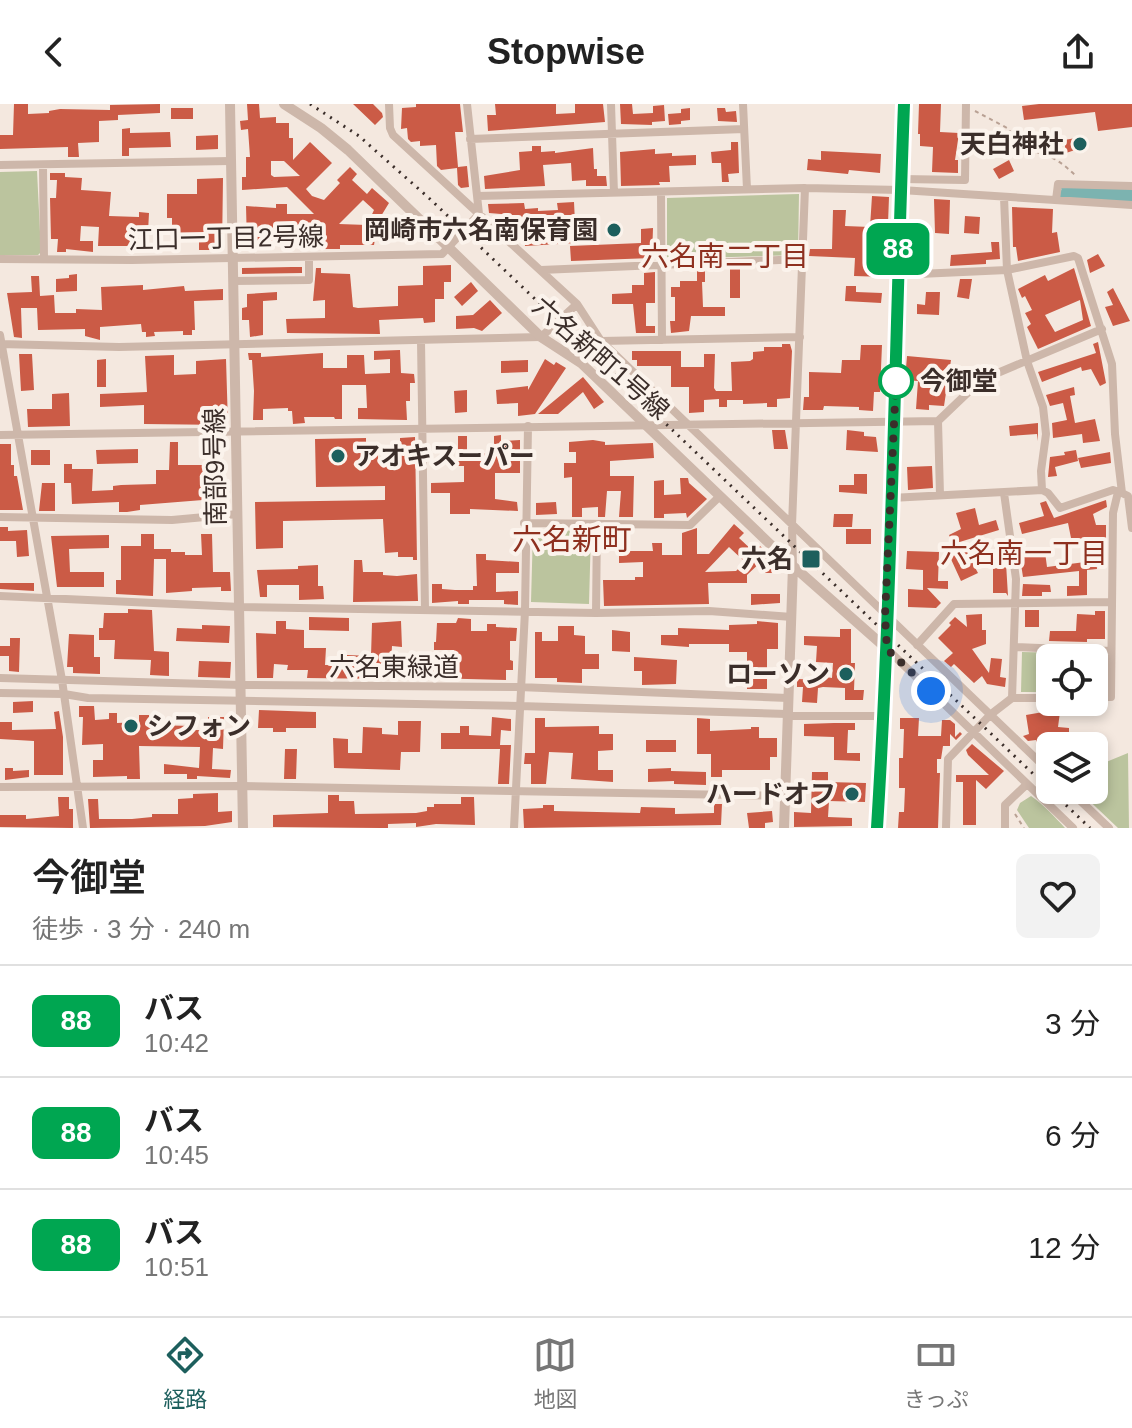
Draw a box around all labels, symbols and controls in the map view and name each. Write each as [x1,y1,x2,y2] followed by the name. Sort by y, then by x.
[32,30,76,74] icon: back
[1056,30,1100,74] icon: share
[487,31,645,72] text: Stopwise
[960,129,1064,159] place label: 天白神社
[1071,135,1089,153] marker: 天白神社
[364,215,598,245] place label: 岡崎市六名南保育園
[128,221,324,255] street label: 江口一丁目2号線
[605,221,623,239] marker: 岡崎市六名南保育園
[862,223,934,275] line badge: 88
[882,233,914,264] text: 88
[641,241,809,272] district label: 六名南二丁目
[527,291,675,425] street label: 六名新町1号線
[879,364,913,398] marker: 今御堂
[920,366,998,396] place label: 今御堂
[199,408,231,526] street label: 南部9号線
[354,441,535,471] place label: アオキスーパー
[329,447,347,465] marker: アオキスーパー
[512,523,632,556] district label: 六名新町
[940,538,1108,569] district label: 六名南一丁目
[741,544,793,574] place label: 六名
[800,548,822,570] marker: 六名
[1036,644,1108,804] map controls
[1036,644,1108,716] button: locate
[329,652,459,682] street label: 六名東緑道
[726,659,830,689] place label: ローソン
[837,665,855,683] marker: ローソン
[911,671,951,711] your location
[147,711,251,741] place label: シフォン
[122,717,140,735] marker: シフォン
[1036,732,1108,804] button: layers
[706,779,836,809] place label: ハードオフ
[843,785,861,803] marker: ハードオフ
[1016,854,1100,938] button: heart
[32,857,146,899] text: 今御堂
[32,914,250,944] text: 徒歩 · 3 分 · 240 m
[144,992,204,1025] text: バス
[60,1005,92,1036] text: 88
[1045,1007,1100,1040] text: 3 分
[144,1028,209,1058] text: 10:42
[144,1104,204,1137] text: バス
[60,1117,92,1148] text: 88
[1045,1119,1100,1152] text: 6 分
[144,1140,209,1170] text: 10:45
[144,1216,204,1249] text: バス
[60,1229,92,1260] text: 88
[1028,1231,1100,1264] text: 12 分
[144,1252,209,1282] text: 10:51
[163,1333,207,1413] tab: 経路
[533,1333,577,1413] tab: 地図
[904,1333,969,1413] tab: きっぷ

